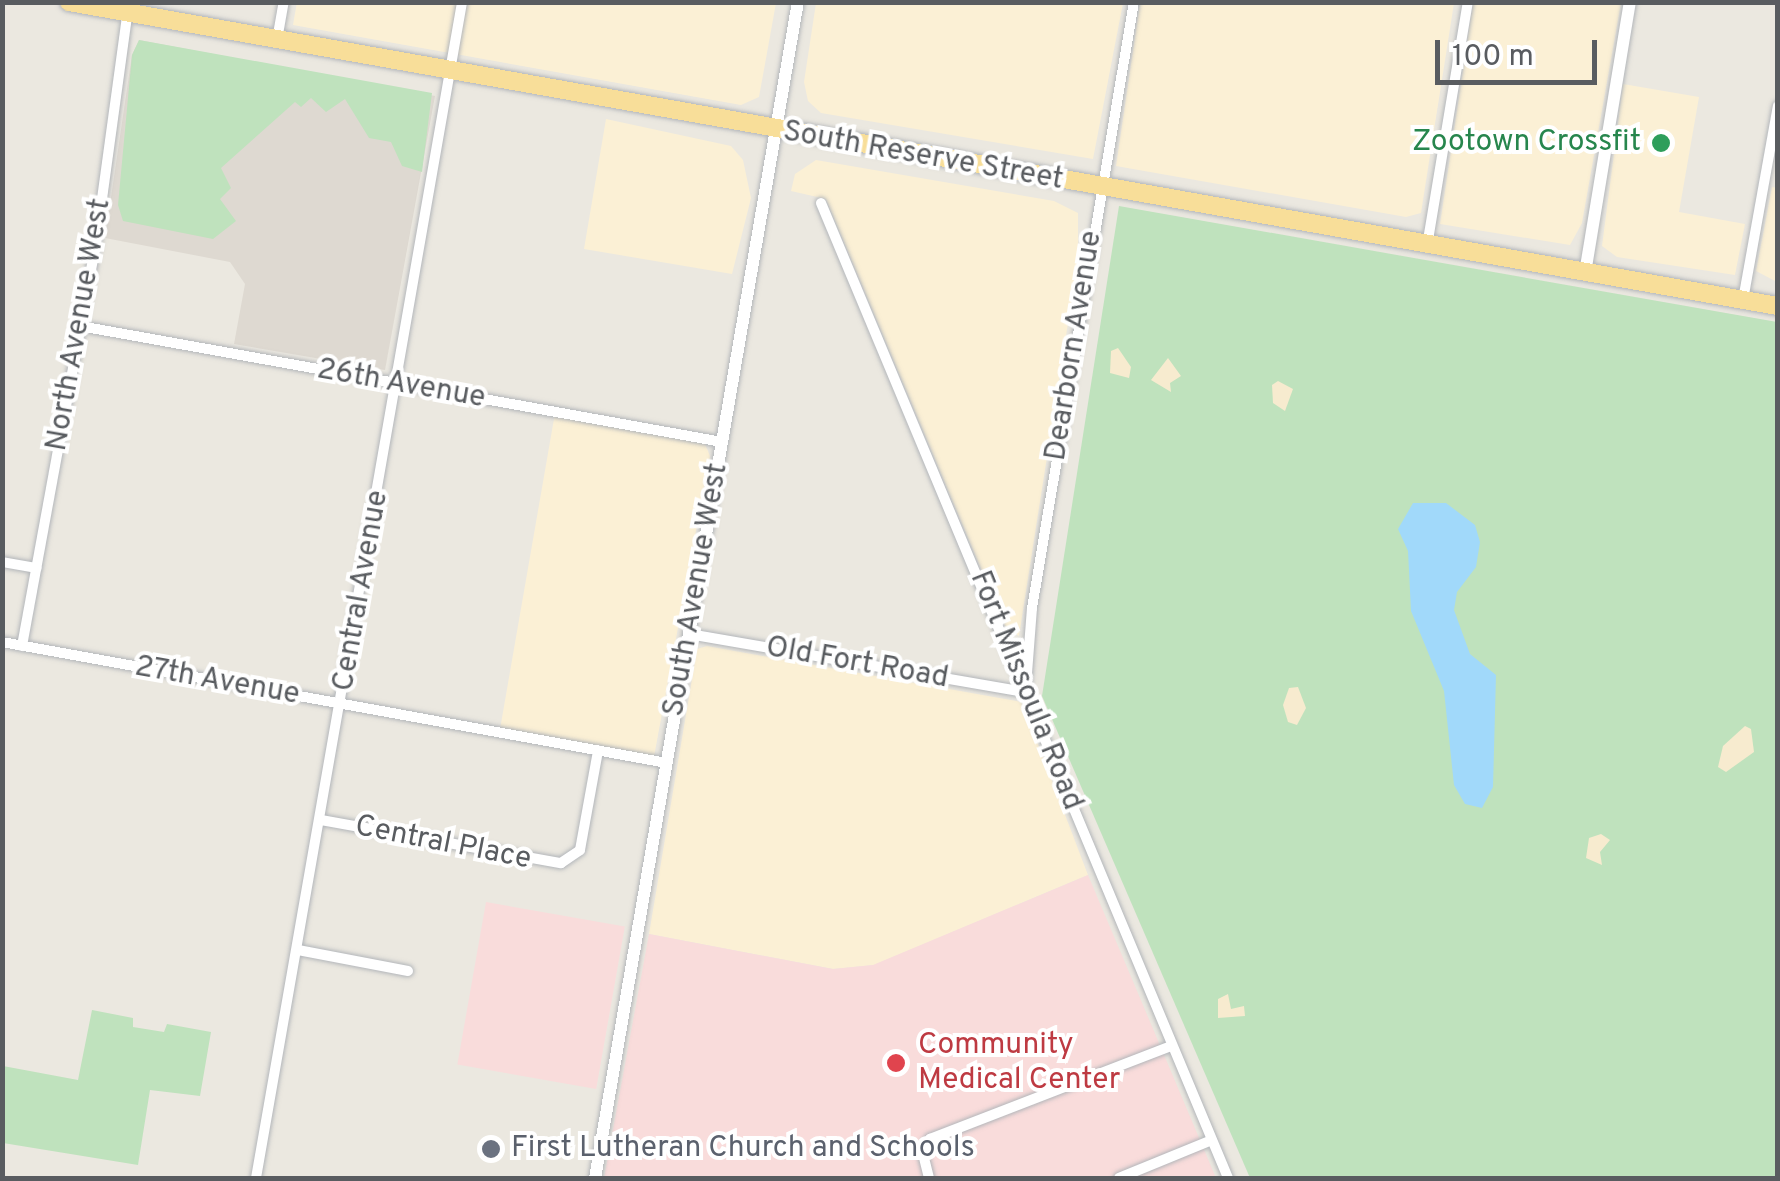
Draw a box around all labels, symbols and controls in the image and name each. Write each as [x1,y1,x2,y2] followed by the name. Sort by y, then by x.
[1440,20,1602,82] scale bar
[1452,39,1534,76] text: 100 m
[780,115,1066,199] street label: South Reserve Street
[1412,125,1641,161] place label: Zootown Crossfit
[1650,132,1672,154] marker: Zootown Crossfit
[40,195,120,455] street label: North Avenue West
[1039,228,1111,464] street label: Dearborn Avenue
[314,352,488,418] street label: 26th Avenue
[657,460,737,720] street label: South Avenue West
[327,487,397,695] street label: Central Avenue
[961,566,1089,816] street label: Fort Missoula Road
[763,630,951,698] street label: Old Fort Road
[131,650,303,714] street label: 27th Avenue
[352,809,534,879] street label: Central Place
[918,1028,1120,1098] place label: Community Medical Center
[883,1050,909,1076] marker: Community Medical Center
[511,1131,975,1167] place label: First Lutheran Church and Schools
[480,1138,502,1160] marker: First Lutheran Church and Schools

